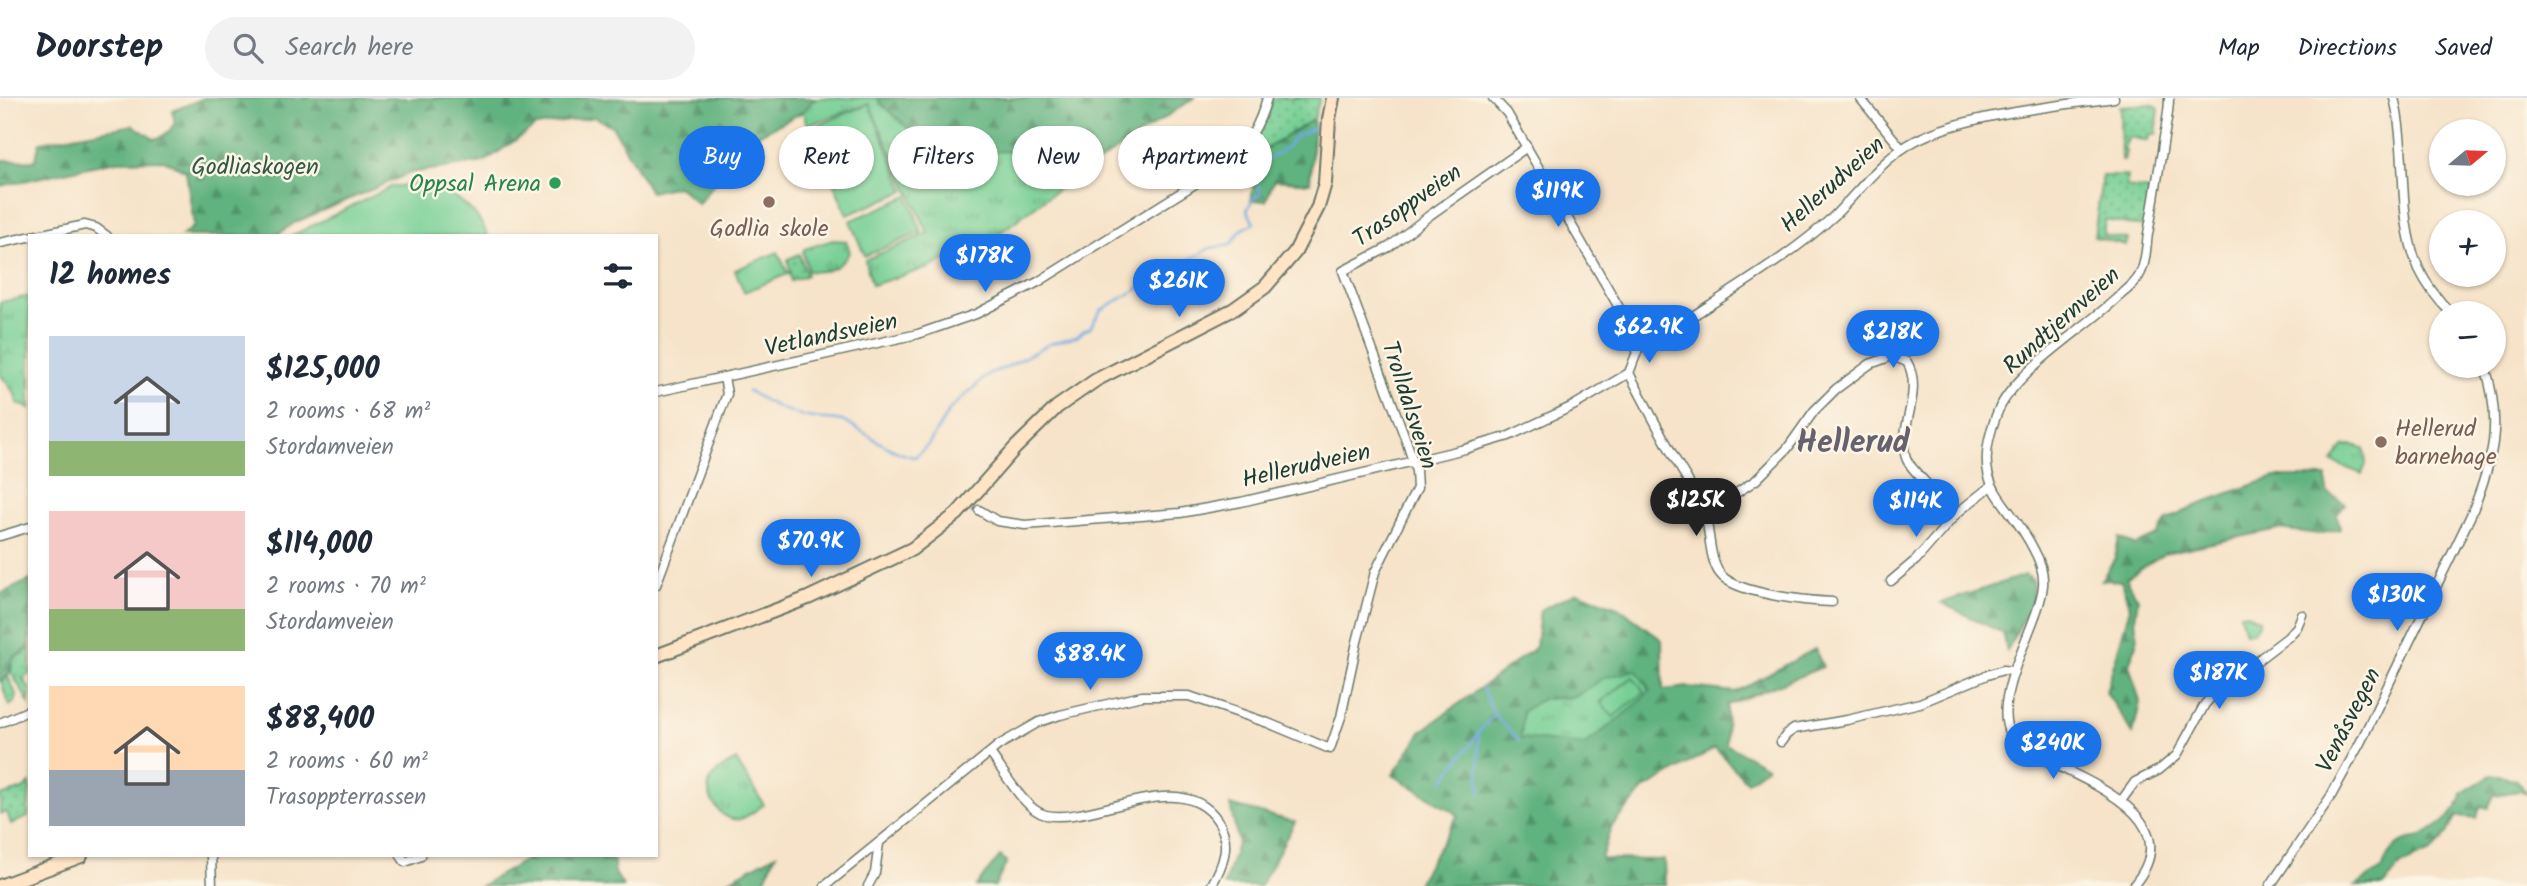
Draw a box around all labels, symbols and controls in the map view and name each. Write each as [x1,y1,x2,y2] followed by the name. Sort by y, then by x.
[205,17,695,80] search box
[35,22,163,75] text: Doorstep
[285,27,413,69] text: Search here
[229,29,267,67] icon: search
[2218,29,2260,68] text: Map
[2298,29,2397,68] text: Directions
[2435,29,2492,68] text: Saved
[2429,119,2506,196] north arrow
[2429,119,2506,378] map controls
[679,126,765,189] chip: Buy
[779,126,874,189] chip: Rent
[888,126,998,189] chip: Filters
[1012,126,1104,189] chip: New
[1118,126,1272,189] chip: Apartment
[1771,127,1895,243] street label: Hellerudveien
[191,148,319,187] park label: Godliaskogen
[1345,154,1471,258] street label: Trasoppveien
[409,165,541,204] place label: Oppsal Arena
[1509,170,1607,229] pin: $119K
[1532,174,1585,210] text: $119K
[547,175,563,191] marker: Oppsal Arena
[761,194,777,210] marker: Godlia skole
[709,210,829,249] place label: Godlia skole
[2429,210,2506,287] button: +
[936,234,1034,294] pin: $178K
[956,239,1014,275] text: $178K
[49,252,171,300] text: 12 homes
[599,257,637,295] icon: filters
[1994,257,2130,385] street label: Rundtjernveien
[1130,260,1228,319] pin: $261K
[1149,264,1209,300] text: $261K
[2429,301,2506,378] button: −
[761,302,901,369] street label: Vetlandsveien
[1592,306,1706,365] pin: $62.9K
[1614,310,1684,346] text: $62.9K
[1844,310,1942,370] pin: $218K
[1862,315,1924,351] text: $218K
[1369,336,1448,475] street label: Trolldalsveien
[266,346,380,394] text: $125,000
[105,364,189,448] icon: home
[266,394,430,430] text: 2 rooms · 68 m²
[2395,410,2497,477] place label: Hellerud barnehage
[1796,418,1910,469] district label: Hellerud
[266,430,394,466] text: Stordamveien
[1238,433,1375,500] street label: Hellerudveien
[2373,434,2389,450] marker: Hellerud barnehage
[1647,478,1745,538] pin: $125K
[1867,480,1965,539] pin: $114K
[1666,483,1726,519] text: $125K
[1889,484,1943,520] text: $114K
[754,519,868,579] pin: $70.9K
[266,521,372,569] text: $114,000
[777,524,845,560] text: $70.9K
[105,539,189,623] icon: home
[266,569,426,605] text: 2 rooms · 70 m²
[2348,574,2446,633] pin: $130K
[2368,578,2426,614] text: $130K
[266,605,394,641] text: Stordamveien
[1033,632,1147,692] pin: $88.4K
[1054,637,1126,673] text: $88.4K
[2170,652,2268,711] pin: $187K
[2190,656,2248,692] text: $187K
[2306,661,2393,780] street label: Venåsvegen
[266,696,374,744] text: $88,400
[105,714,189,798] icon: home
[2004,722,2102,781] pin: $240K
[2020,726,2086,762] text: $240K
[266,744,428,780] text: 2 rooms · 60 m²
[266,780,426,816] text: Trasoppterrassen

